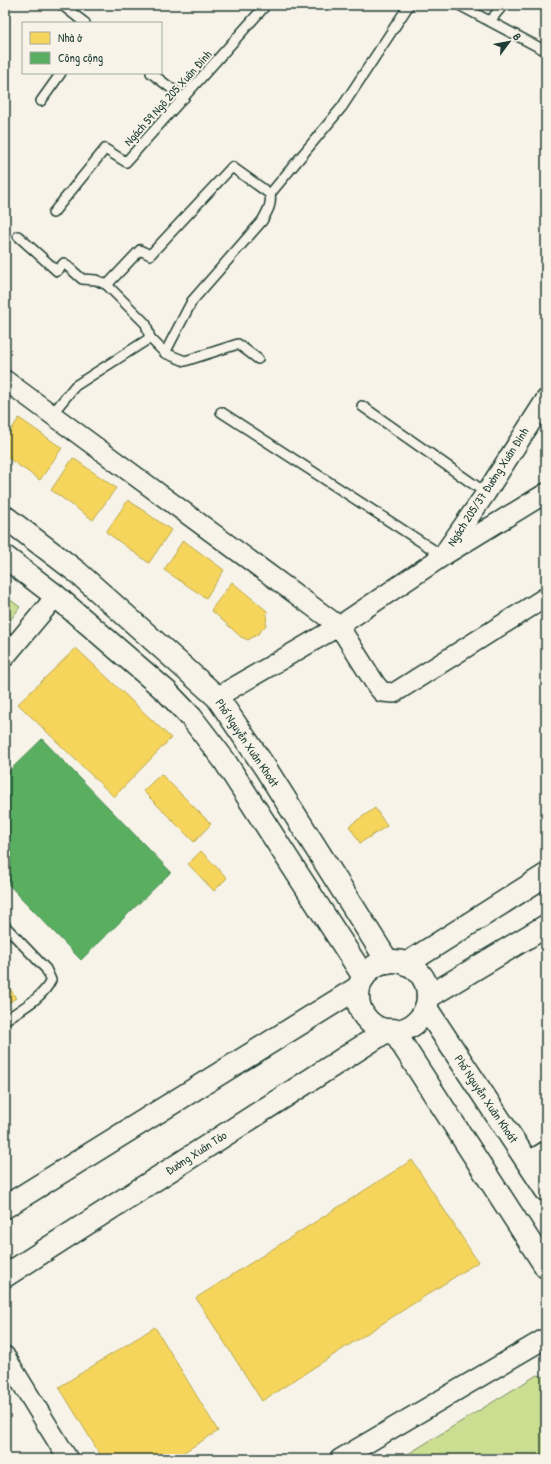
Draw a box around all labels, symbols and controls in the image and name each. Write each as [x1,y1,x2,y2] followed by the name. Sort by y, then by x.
[22,22,162,74] legend
[489,22,529,62] north arrow
[58,29,83,46] text: Nhà ở
[510,31,525,43] text: B
[120,46,215,149] street label: Ngách 59 Ngõ 205 Xuân Đỉnh
[58,49,103,66] text: Công cộng
[443,424,532,549] street label: Ngách 205/37 Đường Xuân Đỉnh
[212,695,284,791] street label: Phố Nguyễn Xuân Khoát
[451,1051,523,1147] street label: Phố Nguyễn Xuân Khoát
[162,1126,230,1179] street label: Đường Xuân Tảo

